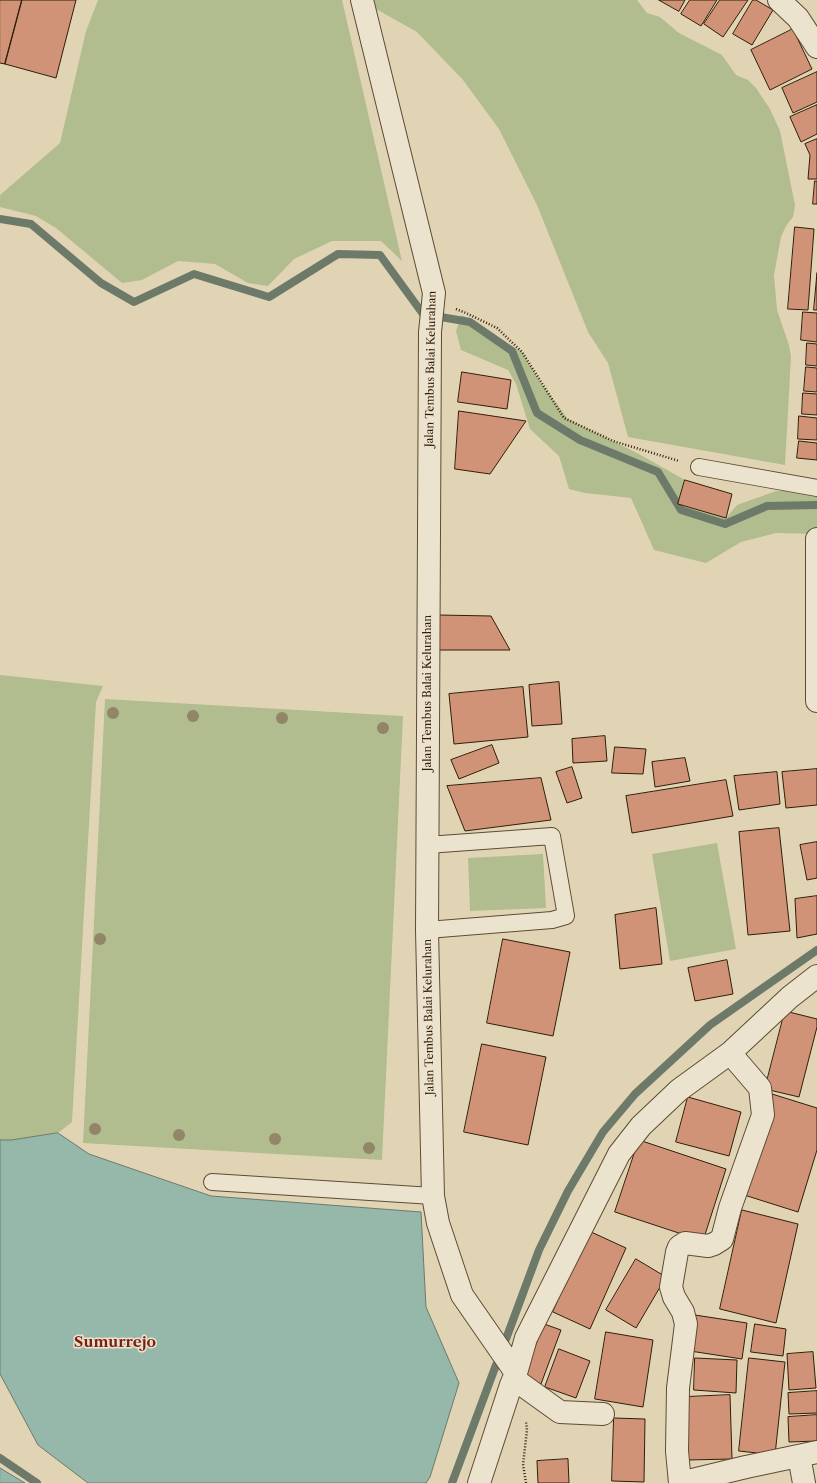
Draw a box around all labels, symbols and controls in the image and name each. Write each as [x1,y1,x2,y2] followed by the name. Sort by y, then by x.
[423,291,439,447] street label: Jalan Tembus Balai Kelurahan
[421,615,435,771] street label: Jalan Tembus Balai Kelurahan
[421,939,437,1095] street label: Jalan Tembus Balai Kelurahan
[74,1334,156,1352] district label: Sumurrejo

